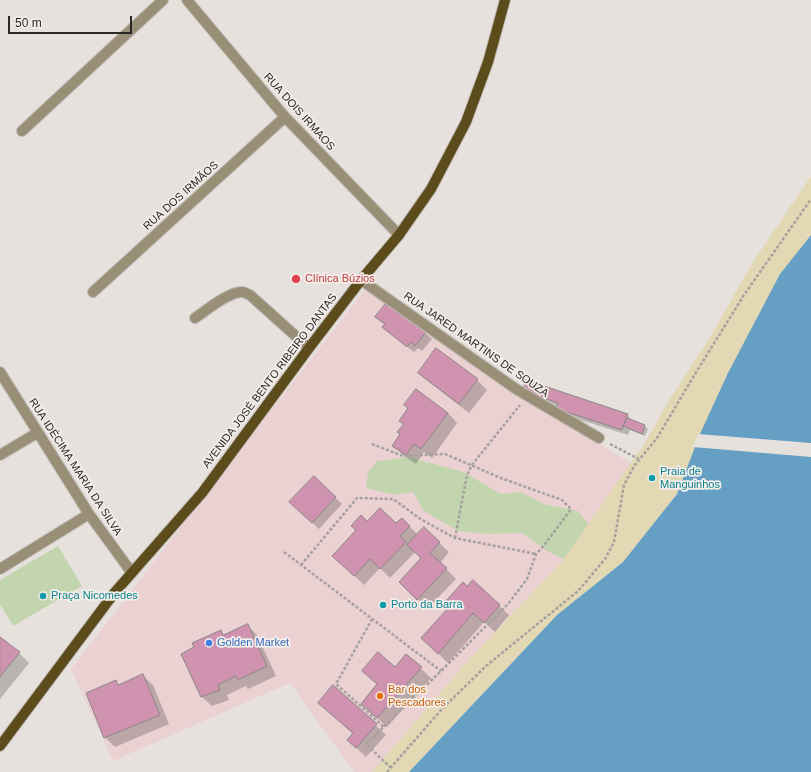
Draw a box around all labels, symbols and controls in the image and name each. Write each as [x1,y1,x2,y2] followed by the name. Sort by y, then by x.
[10,8,134,34] scale bar
[15,16,42,30] text: 50 m
[261,71,337,153] street label: RUA DOIS IRMAOS
[141,159,221,233] street label: RUA DOS IRMÃOS
[305,272,375,286] place label: Clínica Búzios
[290,273,302,285] marker: Clínica Búzios
[401,290,551,400] street label: RUA JARED MARTINS DE SOUZA
[200,291,340,471] street label: AVENIDA JOSÉ BENTO RIBEIRO DANTAS
[26,396,124,538] street label: RUA IDÉCIMA MARIA DA SILVA
[660,465,720,491] place label: Praia de Manguinhos
[647,473,657,483] marker: Praia de Manguinhos
[51,589,138,603] place label: Praça Nicomedes
[38,591,48,601] marker: Praça Nicomedes
[391,598,463,612] place label: Porto da Barra
[378,600,388,610] marker: Porto da Barra
[217,636,289,650] place label: Golden Market
[204,638,214,648] marker: Golden Market
[388,683,446,709] place label: Bar dos Pescadores
[375,691,385,701] marker: Bar dos Pescadores

